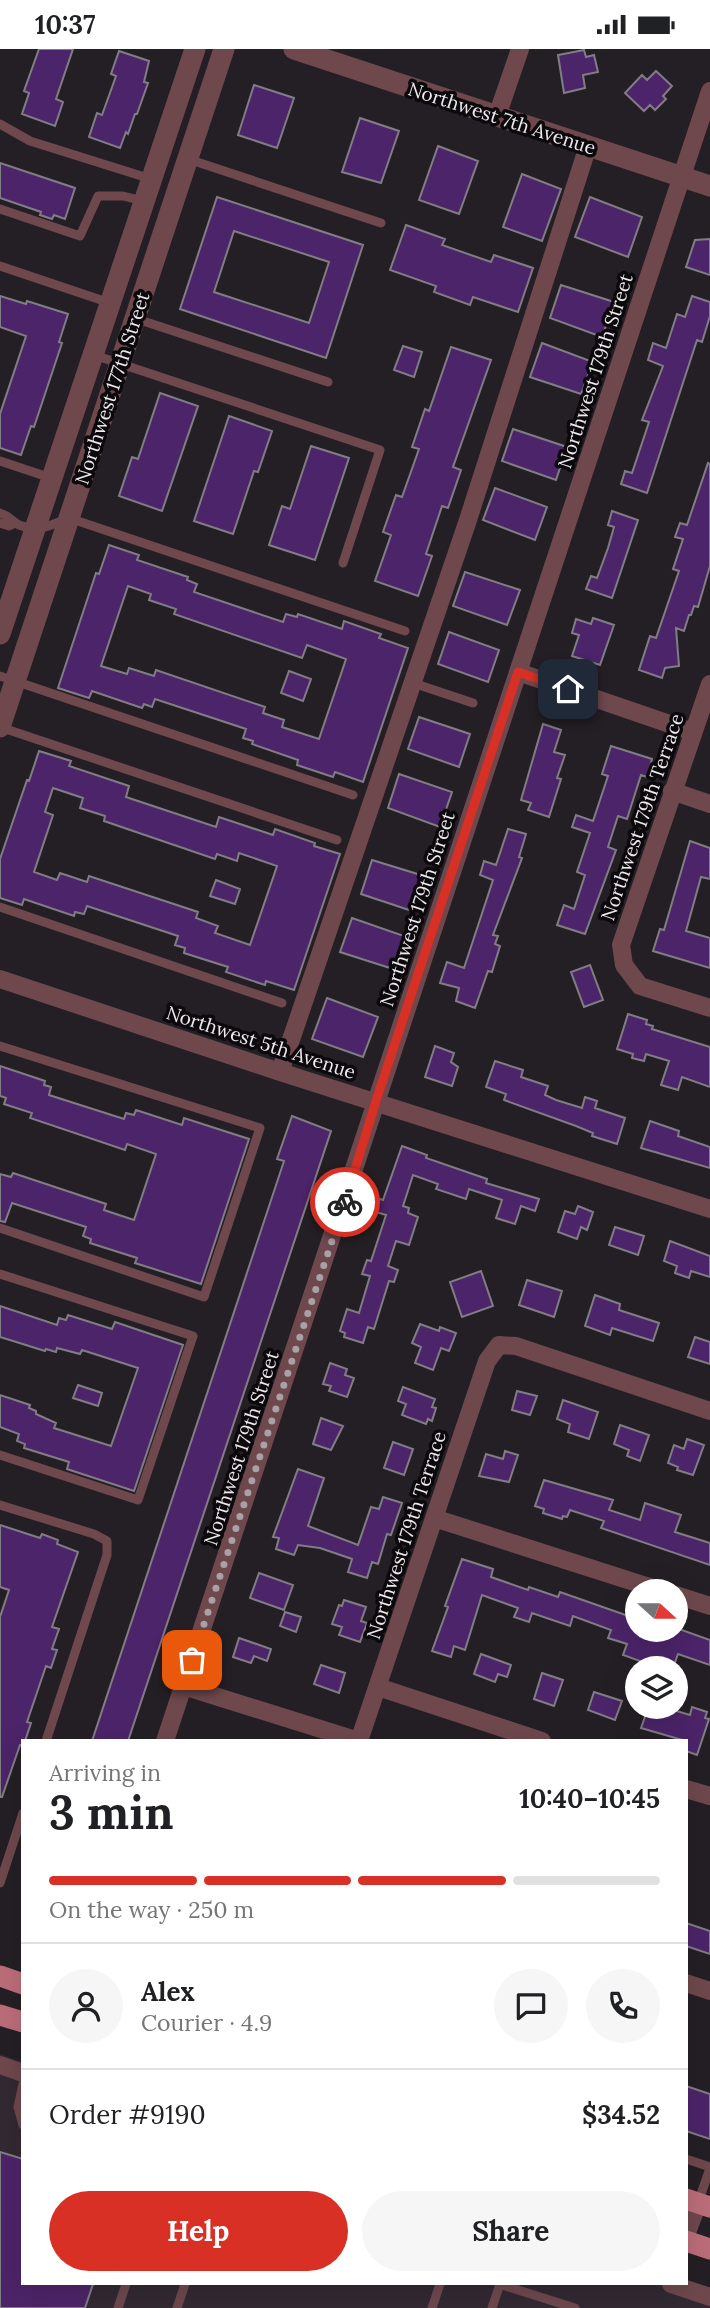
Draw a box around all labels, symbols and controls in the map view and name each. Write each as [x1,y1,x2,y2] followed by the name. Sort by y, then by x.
[35,8,95,41] text: 10:37
[405,76,599,160] street label: Northwest 7th Avenue
[552,270,638,471] street label: Northwest 179th Street
[70,288,155,487] street label: Northwest 177th Street
[538,659,598,719] pin
[549,670,587,708] icon: home
[595,710,689,924] street label: Northwest 179th Terrace
[374,808,460,1009] street label: Northwest 179th Street
[163,1000,359,1084] street label: Northwest 5th Avenue
[310,1167,380,1237] courier
[326,1183,364,1221] icon: bike
[198,1347,284,1548] street label: Northwest 179th Street
[361,1428,451,1642] street label: Northwest 179th Terrace
[625,1579,688,1641] north arrow
[625,1579,688,1719] map controls
[162,1630,222,1690] pin
[173,1641,211,1679] icon: bag
[625,1656,688,1719] button: layers
[49,1758,161,1787] text: Arriving in
[519,1782,660,1815] text: 10:40–10:45
[49,1783,174,1842] text: 3 min
[49,1895,254,1924] text: On the way · 250 m
[49,1969,123,2043] button: person
[494,1969,568,2043] button: chat
[586,1969,660,2043] button: phone
[141,1975,195,2008] text: Alex
[141,2008,272,2037] text: Courier · 4.9
[49,2098,206,2131] text: Order #9190
[582,2098,660,2131] text: $34.52
[49,2191,348,2271] button: Help
[362,2191,660,2271] button: Share

